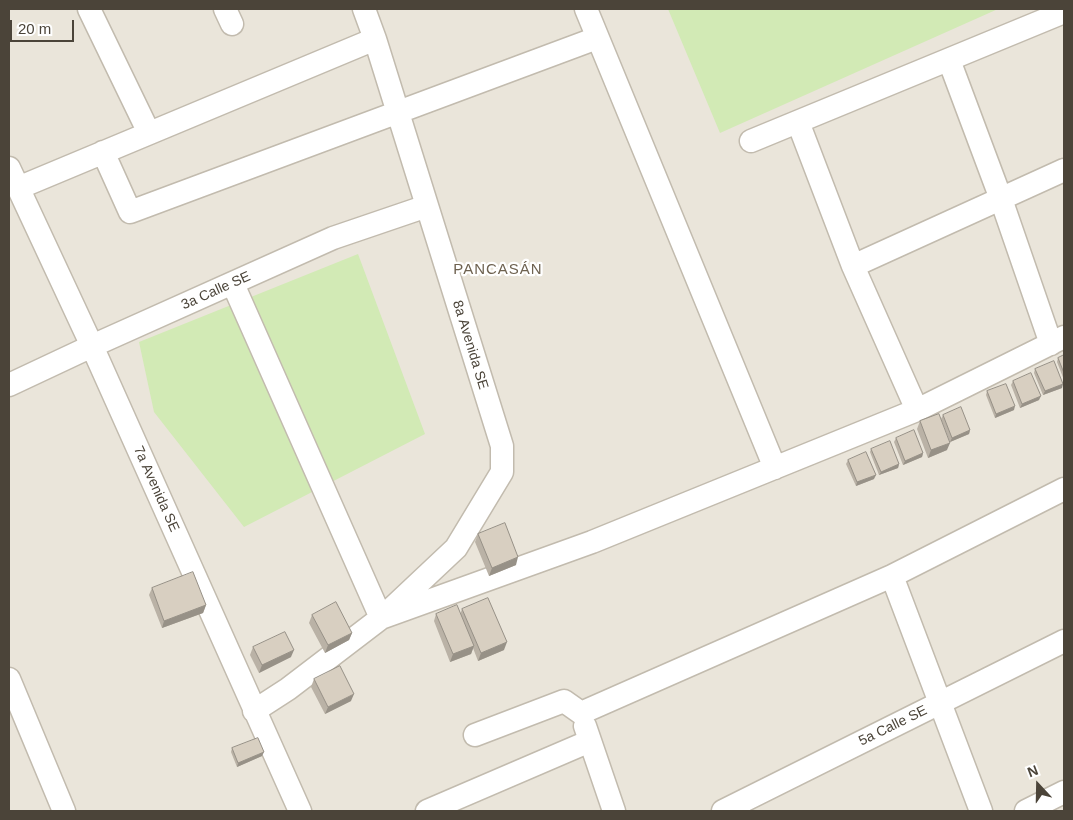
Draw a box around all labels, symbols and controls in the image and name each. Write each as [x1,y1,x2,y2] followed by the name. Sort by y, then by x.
[12,10,76,42] scale bar
[18,20,51,37] text: 20 m
[452,261,544,279] district label: PANCASÁN
[179,268,253,314] street label: 3a Calle SE
[448,298,492,392] street label: 8a Avenida SE
[130,443,182,535] street label: 7a Avenida SE
[856,702,930,750] street label: 5a Calle SE
[1013,760,1063,810] north arrow
[1025,762,1040,780] text: N

